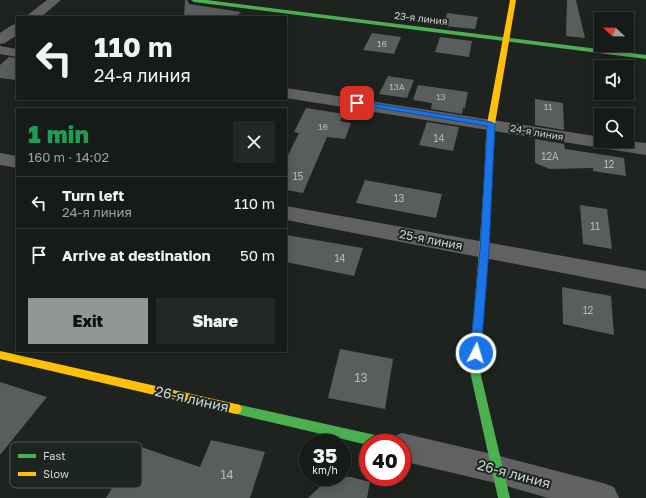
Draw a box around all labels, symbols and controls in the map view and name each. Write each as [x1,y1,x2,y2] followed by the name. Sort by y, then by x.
[394,9,448,27] street label: 23-я линия
[594,12,634,52] north arrow
[594,12,634,148] map controls
[94,30,173,63] text: 110 m
[28,32,80,84] icon: left
[377,38,387,49] house number: 16
[594,60,634,100] button: sound
[94,64,191,86] text: 24-я линия
[389,81,405,92] house number: 13А
[340,86,374,120] pin
[436,91,446,102] house number: 13
[346,92,368,114] icon: arrive
[544,101,553,112] house number: 11
[594,108,634,148] button: search
[28,119,89,148] text: 1 min
[233,121,275,163] button: close
[318,121,328,132] house number: 16
[509,121,565,143] street label: 24-я линия
[434,132,444,144] house number: 14
[28,149,109,165] text: 160 m · 14:02
[541,150,559,162] house number: 12А
[604,158,615,170] house number: 12
[293,170,304,182] house number: 15
[62,186,124,204] text: Turn left
[28,192,50,214] icon: left
[394,192,404,204] house number: 13
[234,194,275,212] text: 110 m
[62,204,132,220] text: 24-я линия
[590,220,600,232] house number: 11
[398,226,464,253] street label: 25-я линия
[28,244,50,266] icon: arrive
[62,246,211,264] text: Arrive at destination
[240,246,275,264] text: 50 m
[335,252,345,264] house number: 14
[28,298,148,344] button: Exit
[156,298,275,344] button: Share
[583,304,594,316] house number: 12
[455,332,497,374] position arrow
[355,370,367,385] house number: 13
[154,382,231,415] street label: 26-я линия
[359,434,411,486] speed limit sign: 40
[10,442,142,488] legend
[313,443,337,467] text: 35
[43,449,66,462] text: Fast
[476,456,553,491] street label: 26-я линия
[312,464,338,476] text: km/h
[43,467,69,480] text: Slow
[220,467,234,482] house number: 14

